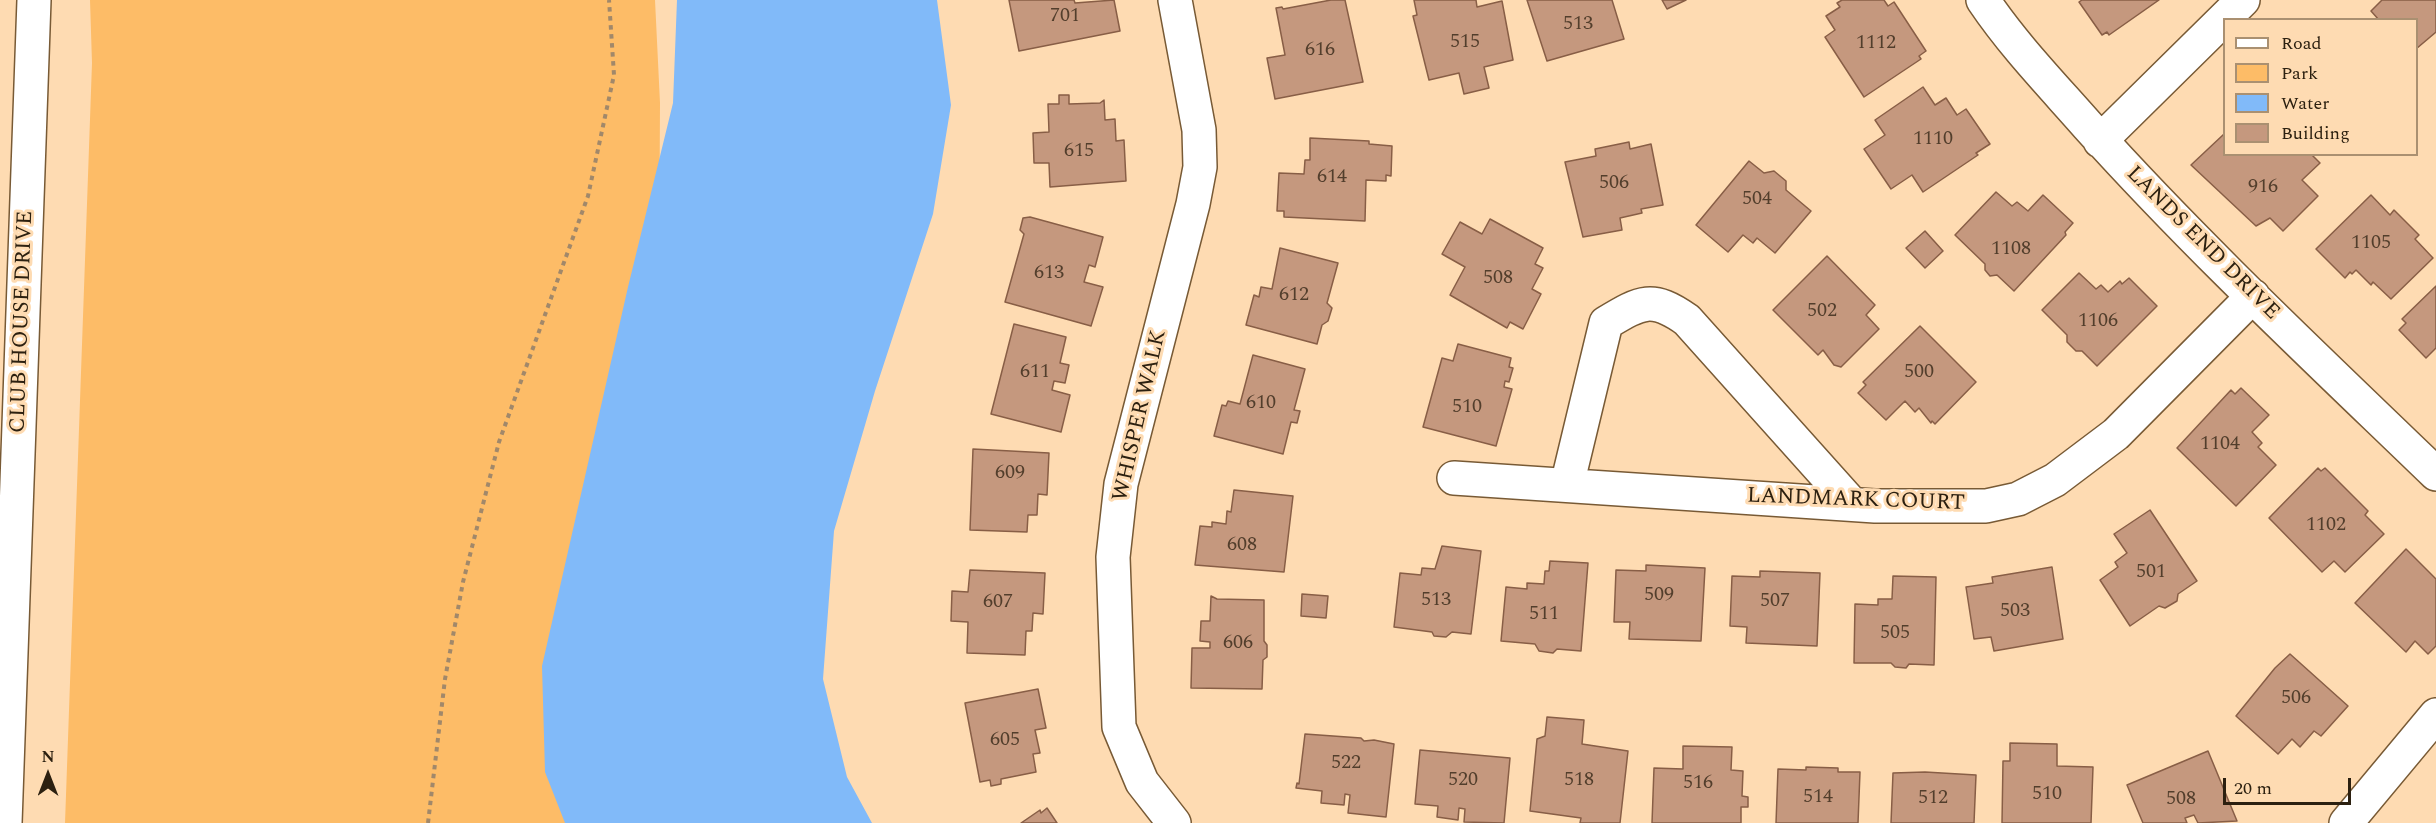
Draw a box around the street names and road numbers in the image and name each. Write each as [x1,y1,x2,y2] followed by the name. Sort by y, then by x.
[2120,162,2284,326] street label: LANDS END DRIVE
[6,210,40,434] street label: CLUB HOUSE DRIVE
[1108,328,1174,504] street label: WHISPER WALK
[1747,484,1965,518] street label: LANDMARK COURT

